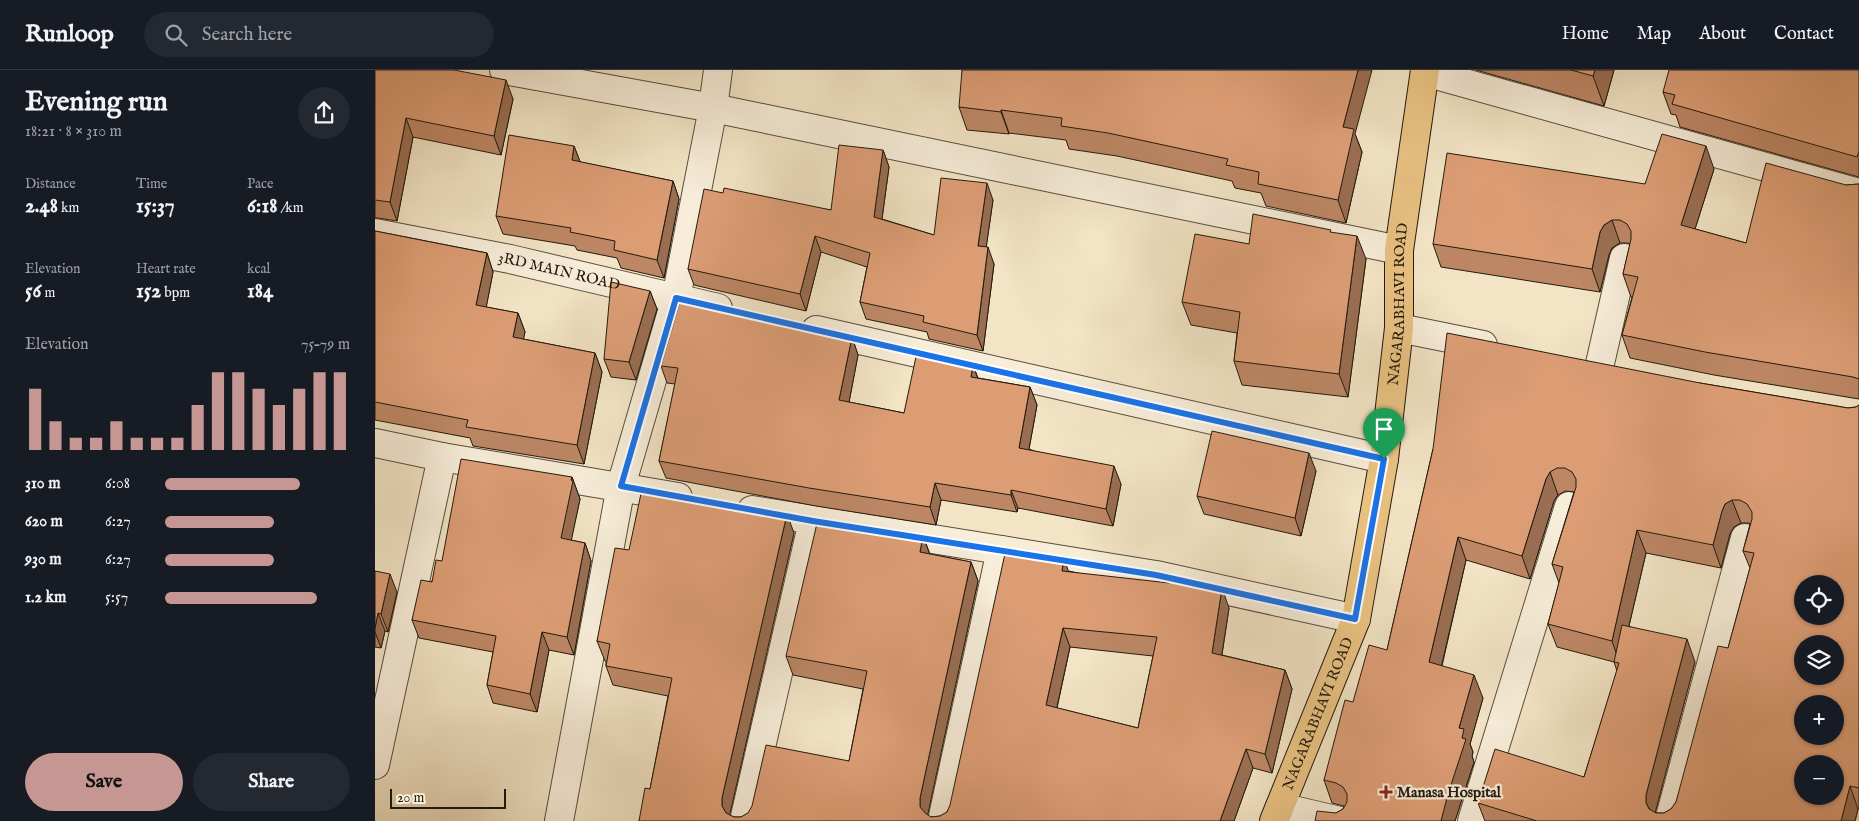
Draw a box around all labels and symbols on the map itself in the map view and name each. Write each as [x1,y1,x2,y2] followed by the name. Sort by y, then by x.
[1383,222,1412,387] street label: NAGARABHAVI ROAD
[497,247,622,294] street label: 3RD MAIN ROAD
[1363,408,1405,459] pin
[1278,634,1357,793] street label: NAGARABHAVI ROAD
[1397,783,1502,802] place label: Manasa Hospital
[1379,785,1393,799] marker: Manasa Hospital
[390,786,506,809] scale bar

